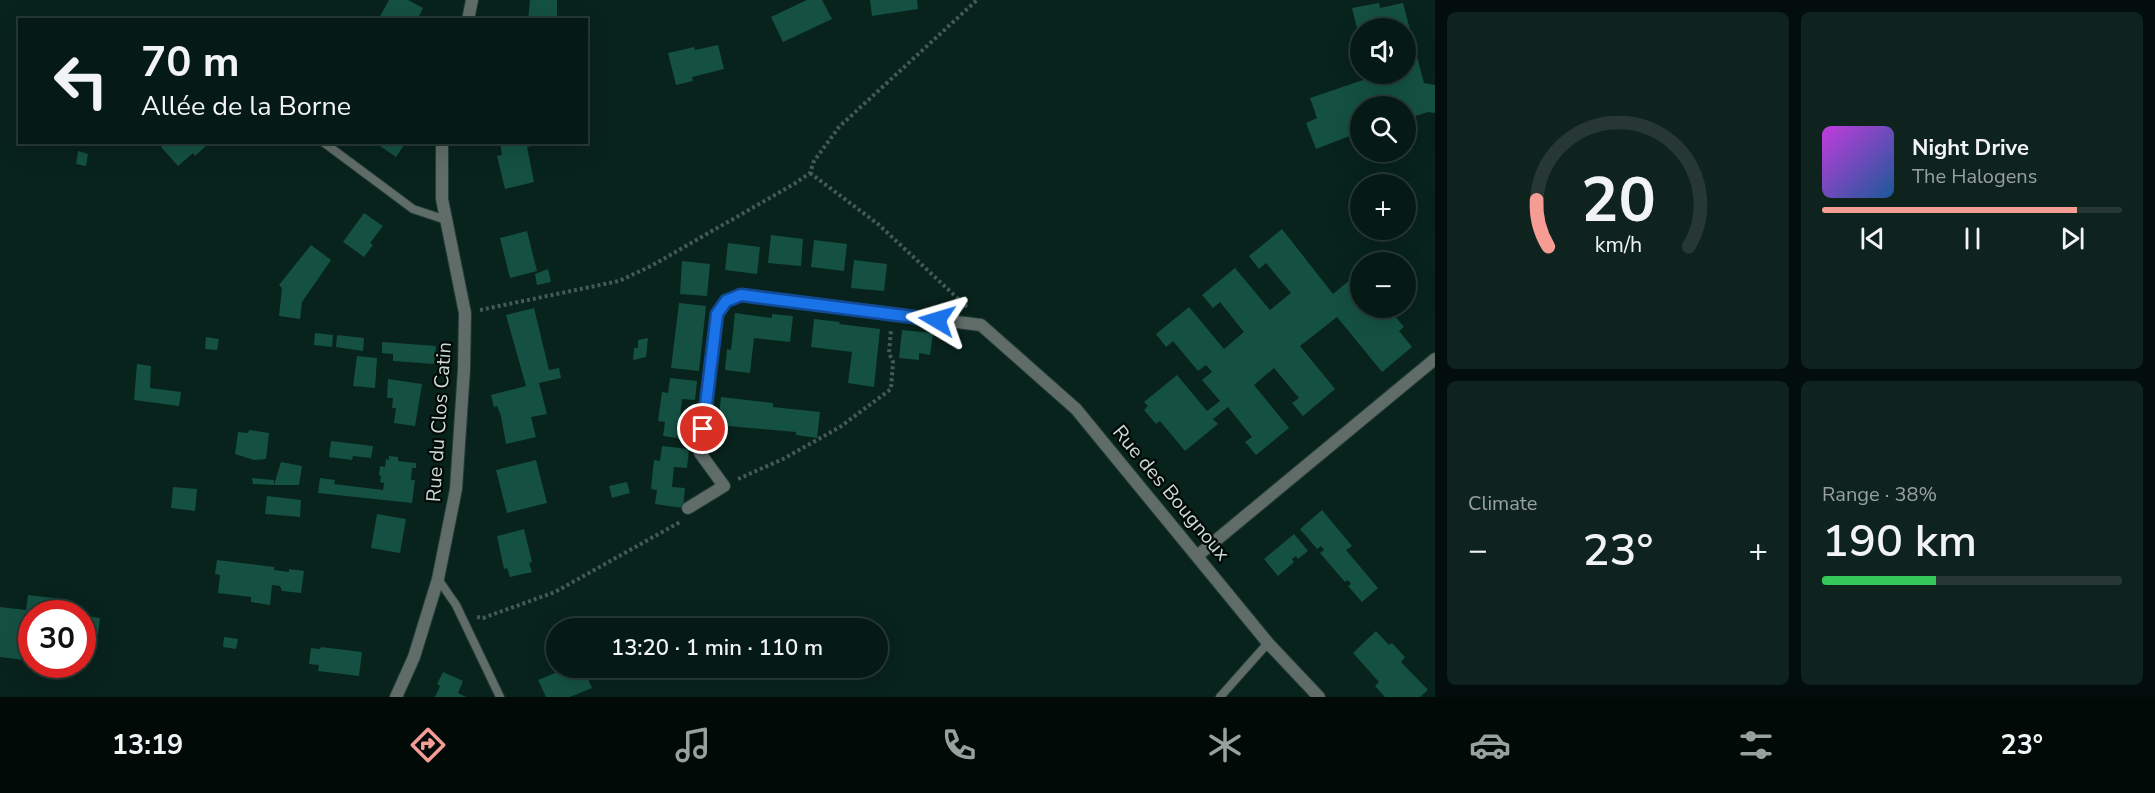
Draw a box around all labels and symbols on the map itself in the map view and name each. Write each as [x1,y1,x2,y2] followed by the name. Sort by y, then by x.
[905,288,969,352] position arrow
[420,341,458,503] street label: Rue du Clos Catin
[677,403,728,454] pin
[1106,420,1236,567] street label: Rue des Bougnoux
[18,600,96,678] speed limit sign: 30

